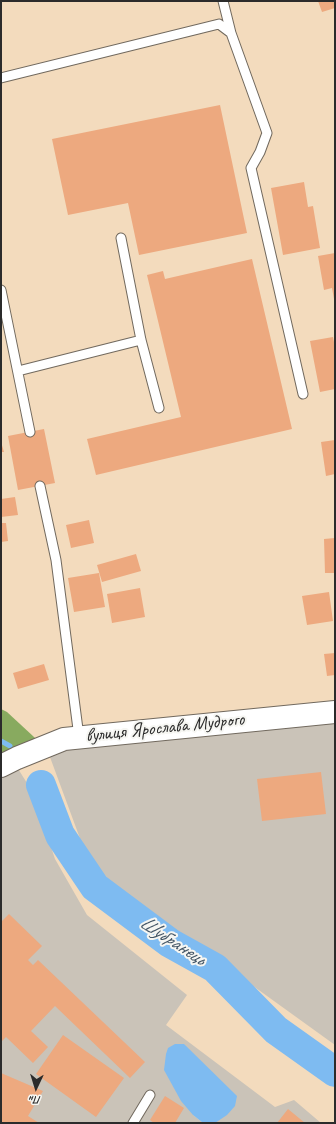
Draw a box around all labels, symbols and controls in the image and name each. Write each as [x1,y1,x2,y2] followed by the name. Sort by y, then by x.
[85,708,245,748] street label: вулиця Ярослава Мудрого
[135,911,209,971] water label: Шубранець
[16,1068,56,1108] north arrow
[29,1093,41,1107] text: Пн

